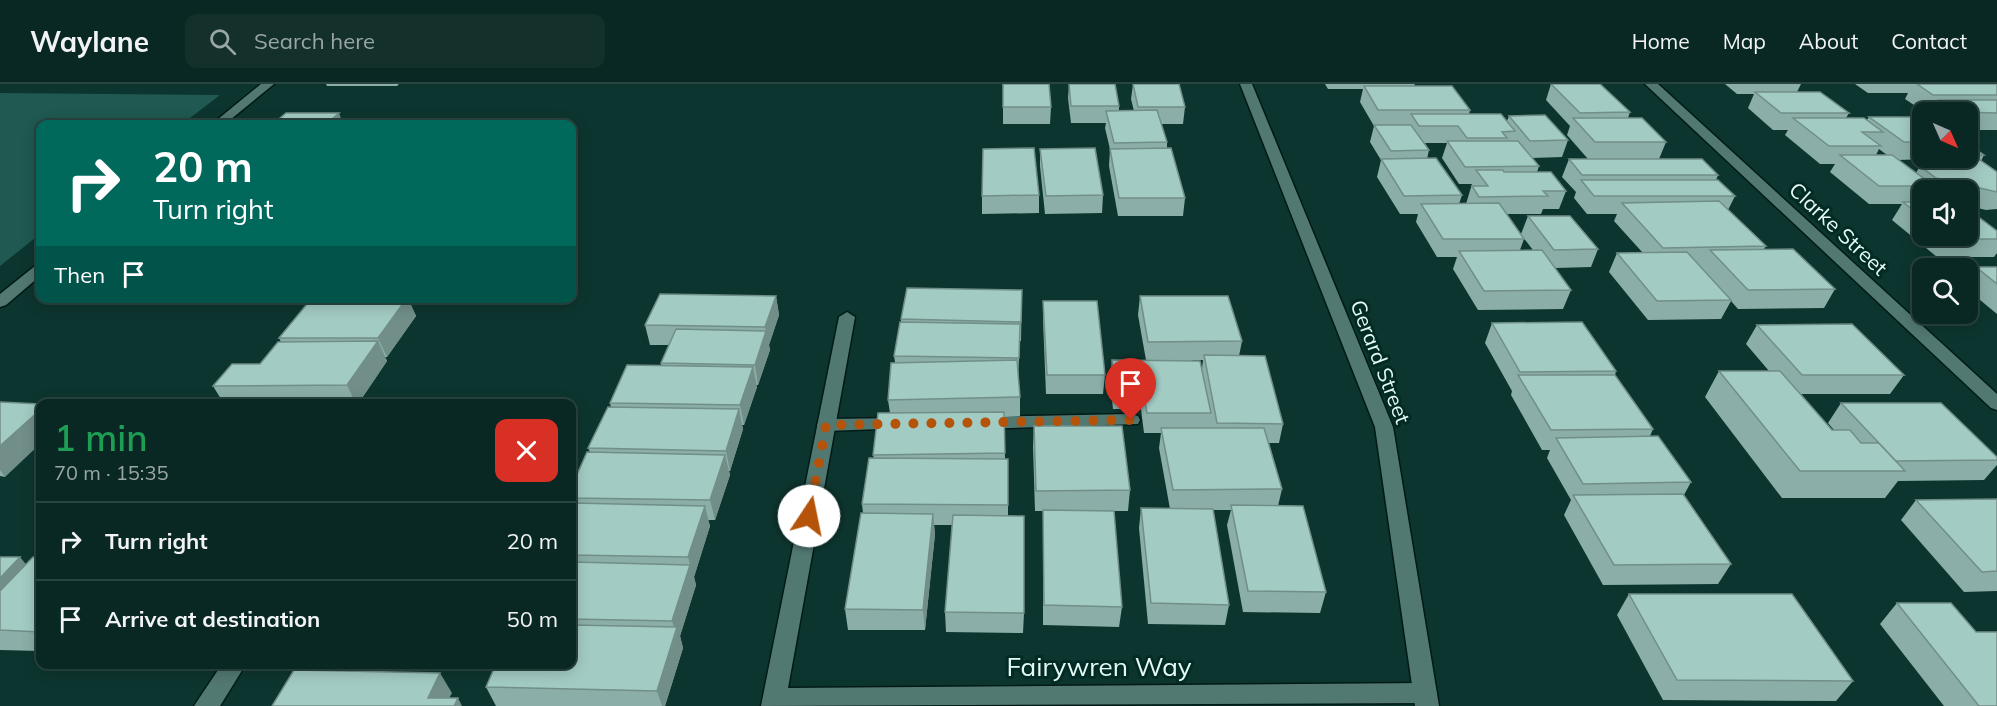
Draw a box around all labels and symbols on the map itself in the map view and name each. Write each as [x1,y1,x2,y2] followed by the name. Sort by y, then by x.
[1912,102,1978,168] north arrow
[1784,176,1893,280] street label: Clarke Street
[1345,296,1416,427] street label: Gerard Street
[1105,358,1156,420] pin
[777,484,841,548] position arrow
[1007,650,1192,683] street label: Fairywren Way

